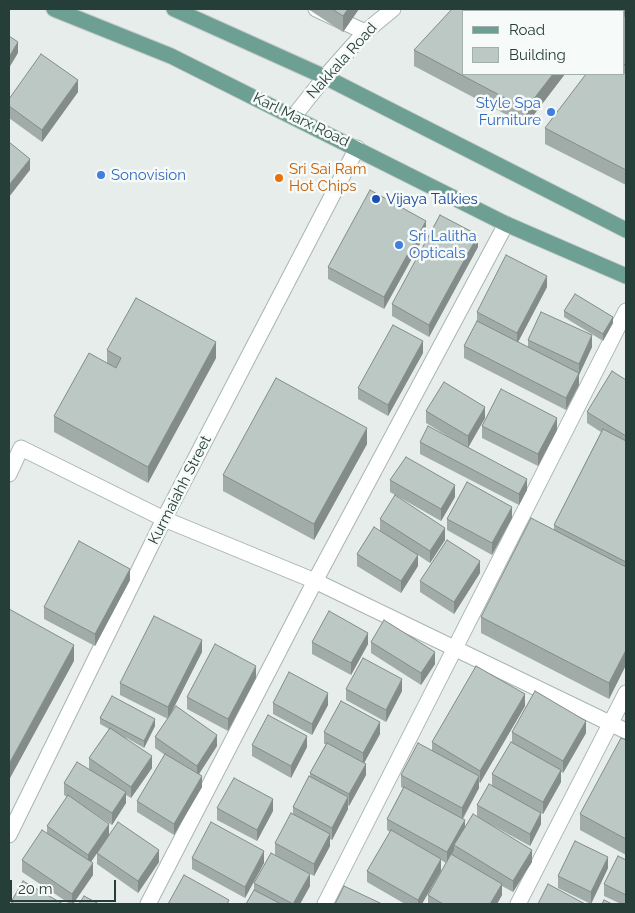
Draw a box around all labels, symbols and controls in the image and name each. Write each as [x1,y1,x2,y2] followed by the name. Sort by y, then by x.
[462,10,625,75] legend
[303,19,381,103] street label: Nakkala Road
[509,21,545,39] text: Road
[509,46,566,64] text: Building
[250,89,352,151] street label: Karl Marx Road
[476,94,541,129] place label: Style Spa Furniture
[545,106,557,118] marker: Style Spa Furniture
[289,160,366,195] place label: Sri Sai Ram Hot Chips
[111,166,186,184] place label: Sonovision
[95,169,107,181] marker: Sonovision
[273,172,285,184] marker: Sri Sai Ram Hot Chips
[386,190,478,208] place label: Vijaya Talkies
[370,193,382,205] marker: Vijaya Talkies
[409,227,477,262] place label: Sri Lalitha Opticals
[393,239,405,251] marker: Sri Lalitha Opticals
[145,433,215,547] street label: Kurmaiahh Street
[12,870,119,902] scale bar
[18,880,53,898] text: 20 m

